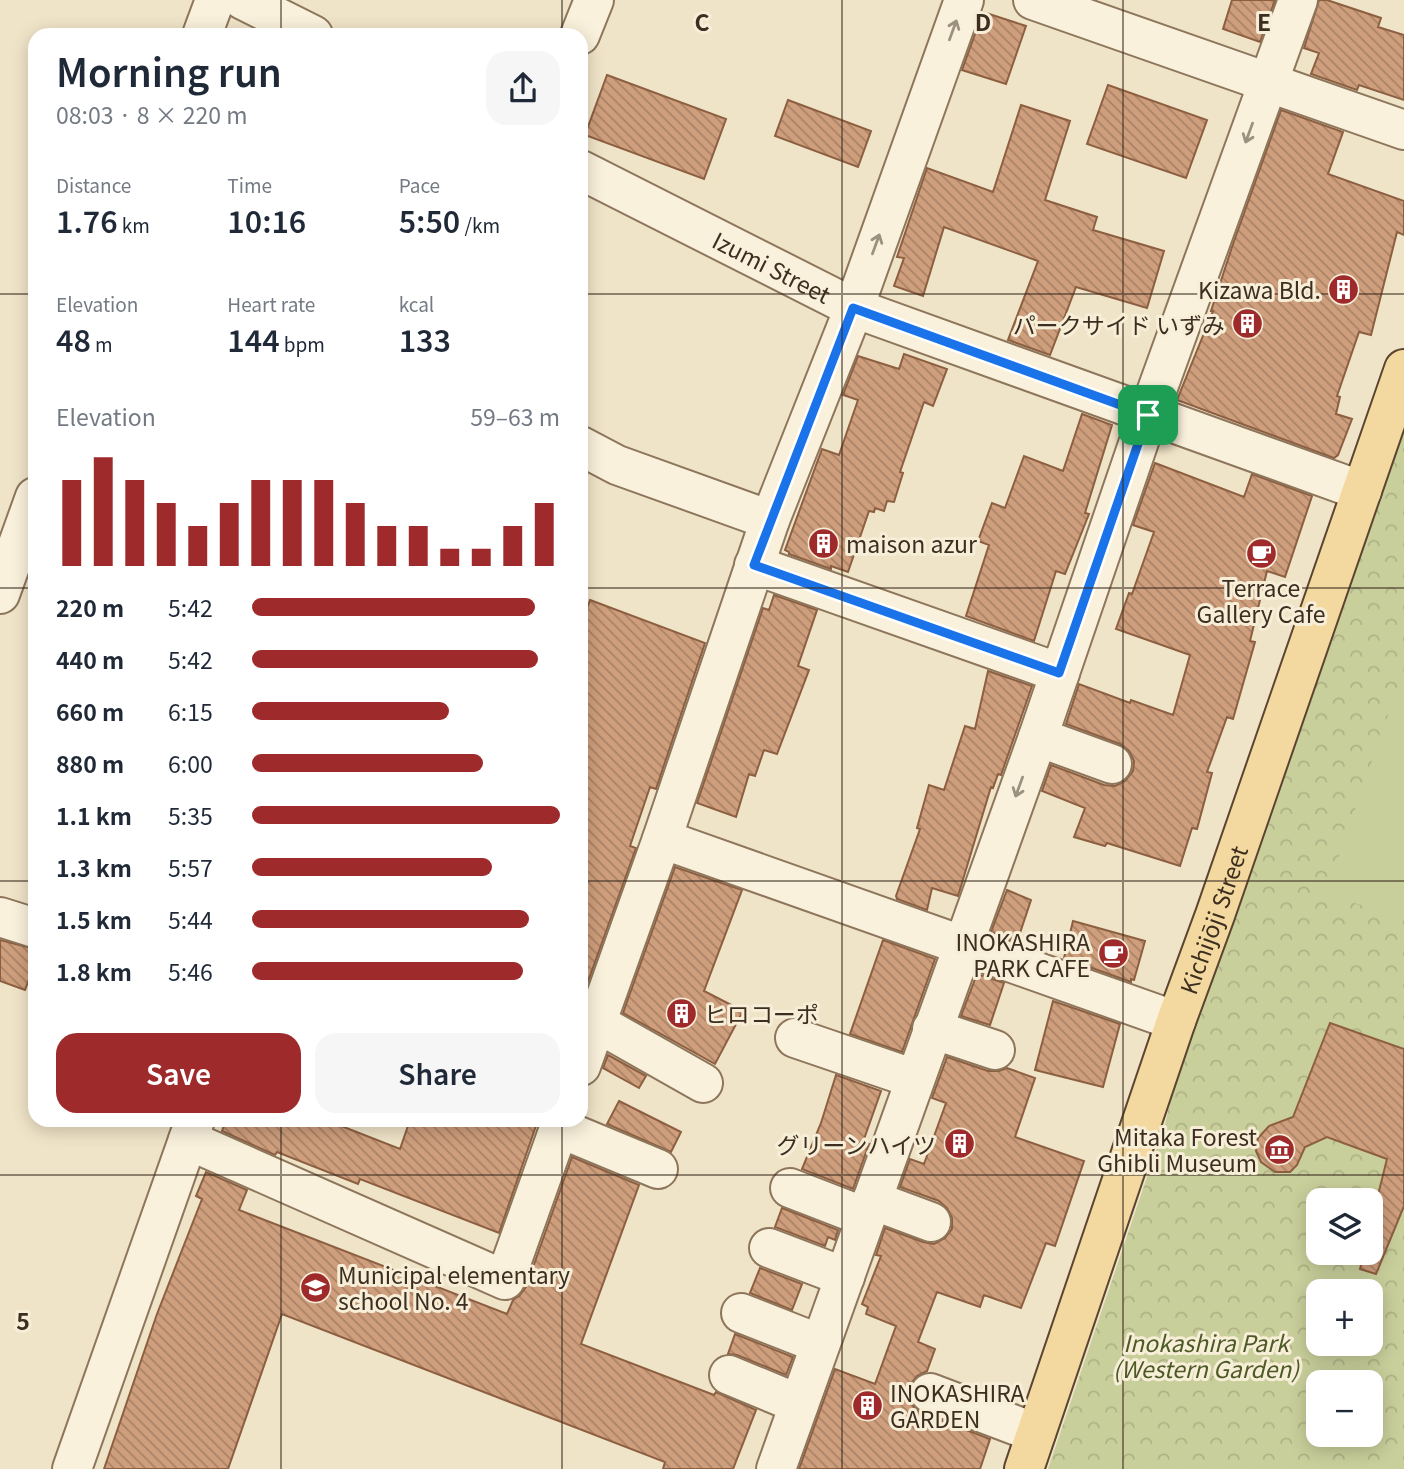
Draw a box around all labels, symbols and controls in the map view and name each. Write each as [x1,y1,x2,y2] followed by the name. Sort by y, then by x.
[694,4,710,38] text: C
[975,4,991,38] text: D
[1257,4,1271,38] text: E
[948,19,960,41] one-way arrow
[56,43,282,98] text: Morning run
[486,51,560,125] button: share
[56,97,247,131] text: 08:03 · 8 × 220 m
[1242,122,1255,144] one-way arrow
[56,171,131,198] text: Distance
[227,171,272,198] text: Time
[399,171,440,198] text: Pace
[56,198,118,242] text: 1.76
[227,198,306,242] text: 10:16
[399,198,460,242] text: 5:50
[118,211,150,238] text: km
[460,211,500,238] text: /km
[707,222,837,311] street label: Izumi Street
[871,233,884,255] one-way arrow
[1198,272,1321,306] place label: Kizawa Bld.
[1327,272,1361,306] building icon: Kizawa Bld.
[56,290,138,317] text: Elevation
[227,290,315,317] text: Heart rate
[399,290,434,317] text: kcal
[1013,307,1225,341] place label: パークサイド いずみ
[1231,307,1265,341] building icon: パークサイド いずみ
[56,317,91,361] text: 48
[227,317,280,361] text: 144
[399,317,451,361] text: 133
[91,330,113,357] text: m
[280,330,325,357] text: bpm
[1118,385,1178,445] pin
[1129,396,1167,434] icon: arrive
[56,399,156,433] text: Elevation
[470,399,560,433] text: 59–63 m
[806,526,840,560] building icon: maison azur
[846,526,977,560] place label: maison azur
[1244,536,1278,570] cafe icon: Terrace Gallery Cafe
[1197,570,1325,630] place label: Terrace Gallery Cafe
[56,590,124,624] text: 220 m
[168,590,213,624] text: 5:42
[56,642,124,676] text: 440 m
[168,642,213,676] text: 5:42
[56,694,124,728] text: 660 m
[168,694,213,728] text: 6:15
[56,746,124,780] text: 880 m
[168,746,213,780] text: 6:00
[1012,776,1025,797] one-way arrow
[56,798,132,832] text: 1.1 km
[168,798,213,832] text: 5:35
[1170,840,1255,999] street label: Kichijōji Street
[56,850,132,884] text: 1.3 km
[168,850,213,884] text: 5:57
[56,902,132,936] text: 1.5 km
[168,902,213,936] text: 5:44
[955,924,1090,984] place label: INOKASHIRA PARK CAFE
[1096,937,1130,971] cafe icon: INOKASHIRA PARK CAFE
[56,954,132,988] text: 1.8 km
[168,954,213,988] text: 5:46
[664,996,698,1030] building icon: ヒロコーポ
[704,996,819,1030] place label: ヒロコーポ
[56,1033,301,1113] button: Save
[315,1033,560,1113] button: Share
[1097,1119,1257,1179] place label: Mitaka Forest Ghibli Museum
[777,1127,936,1161] place label: グリーンハイツ
[942,1127,976,1161] building icon: グリーンハイツ
[1263,1132,1297,1166] museum icon: Mitaka Forest Ghibli Museum
[1306,1188,1383,1447] map controls
[1306,1188,1383,1265] button: layers
[338,1257,570,1317] place label: Municipal elementary school No. 4
[298,1270,332,1304] school or university icon: Municipal elementary school No. 4
[1306,1279,1383,1356] button: +
[16,1303,30,1337] text: 5
[1113,1325,1300,1385] park label: Inokashira Park (Western Garden)
[1306,1370,1383,1447] button: −
[890,1375,1025,1435] place label: INOKASHIRA GARDEN
[850,1388,884,1422] building icon: INOKASHIRA GARDEN

